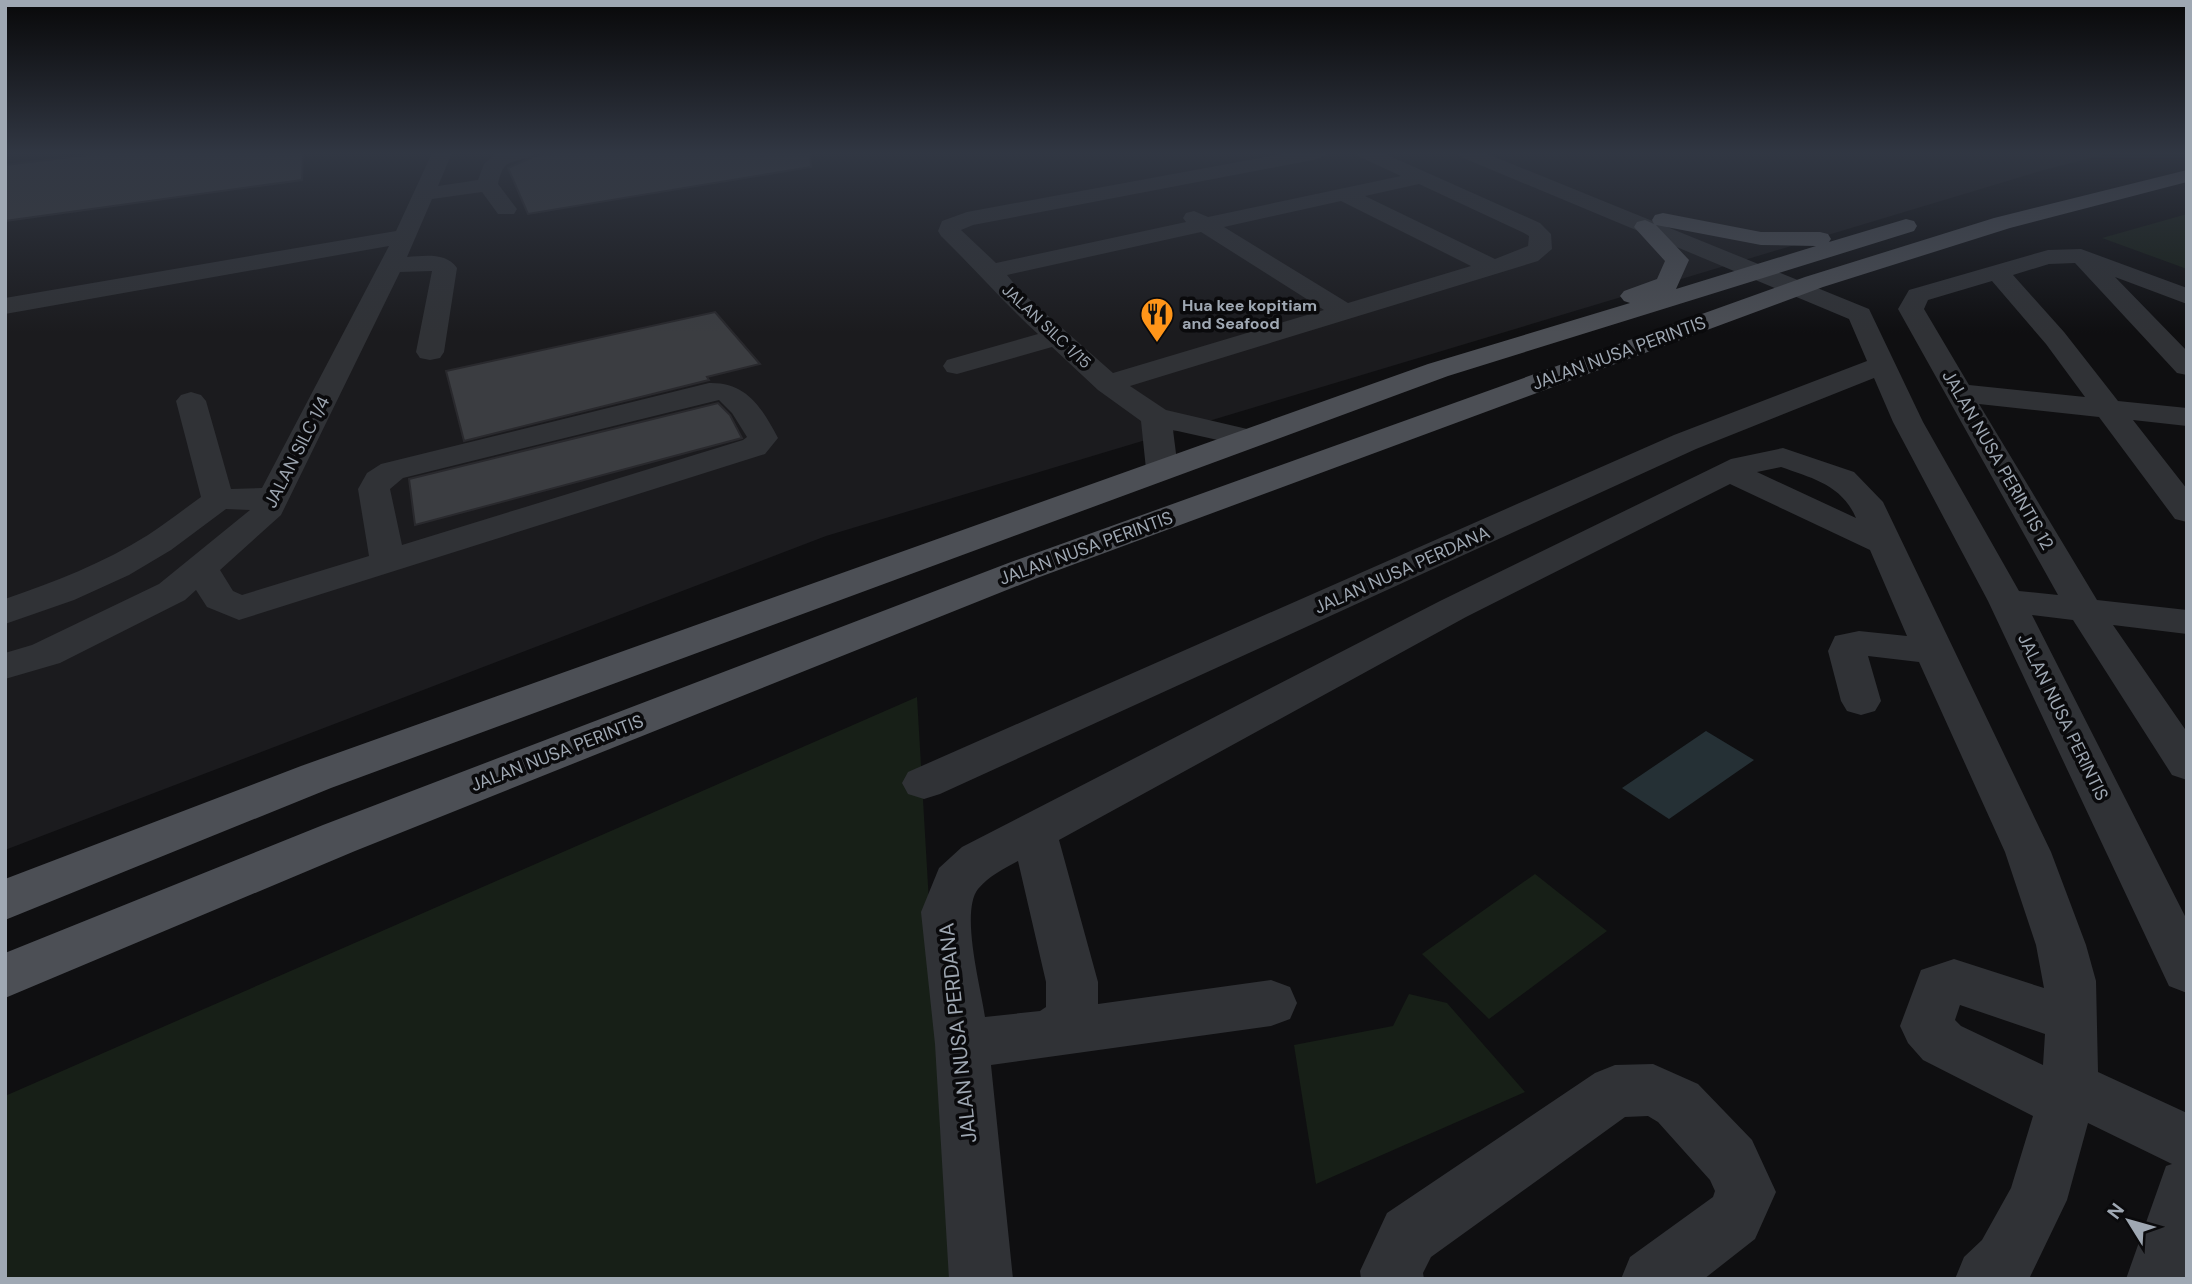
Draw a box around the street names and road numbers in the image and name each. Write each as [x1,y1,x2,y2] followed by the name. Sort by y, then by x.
[998,280,1096,373] street label: JALAN SILC 1/15
[1529,310,1709,396] street label: JALAN NUSA PERINTIS
[1937,366,2059,554] street label: JALAN NUSA PERINTIS 12
[259,392,335,512] street label: JALAN SILC 1/4
[996,505,1176,591] street label: JALAN NUSA PERINTIS
[1310,520,1494,620] street label: JALAN NUSA PERDANA
[2012,629,2114,805] street label: JALAN NUSA PERINTIS
[467,709,647,797] street label: JALAN NUSA PERINTIS
[933,921,983,1144] street label: JALAN NUSA PERDANA

